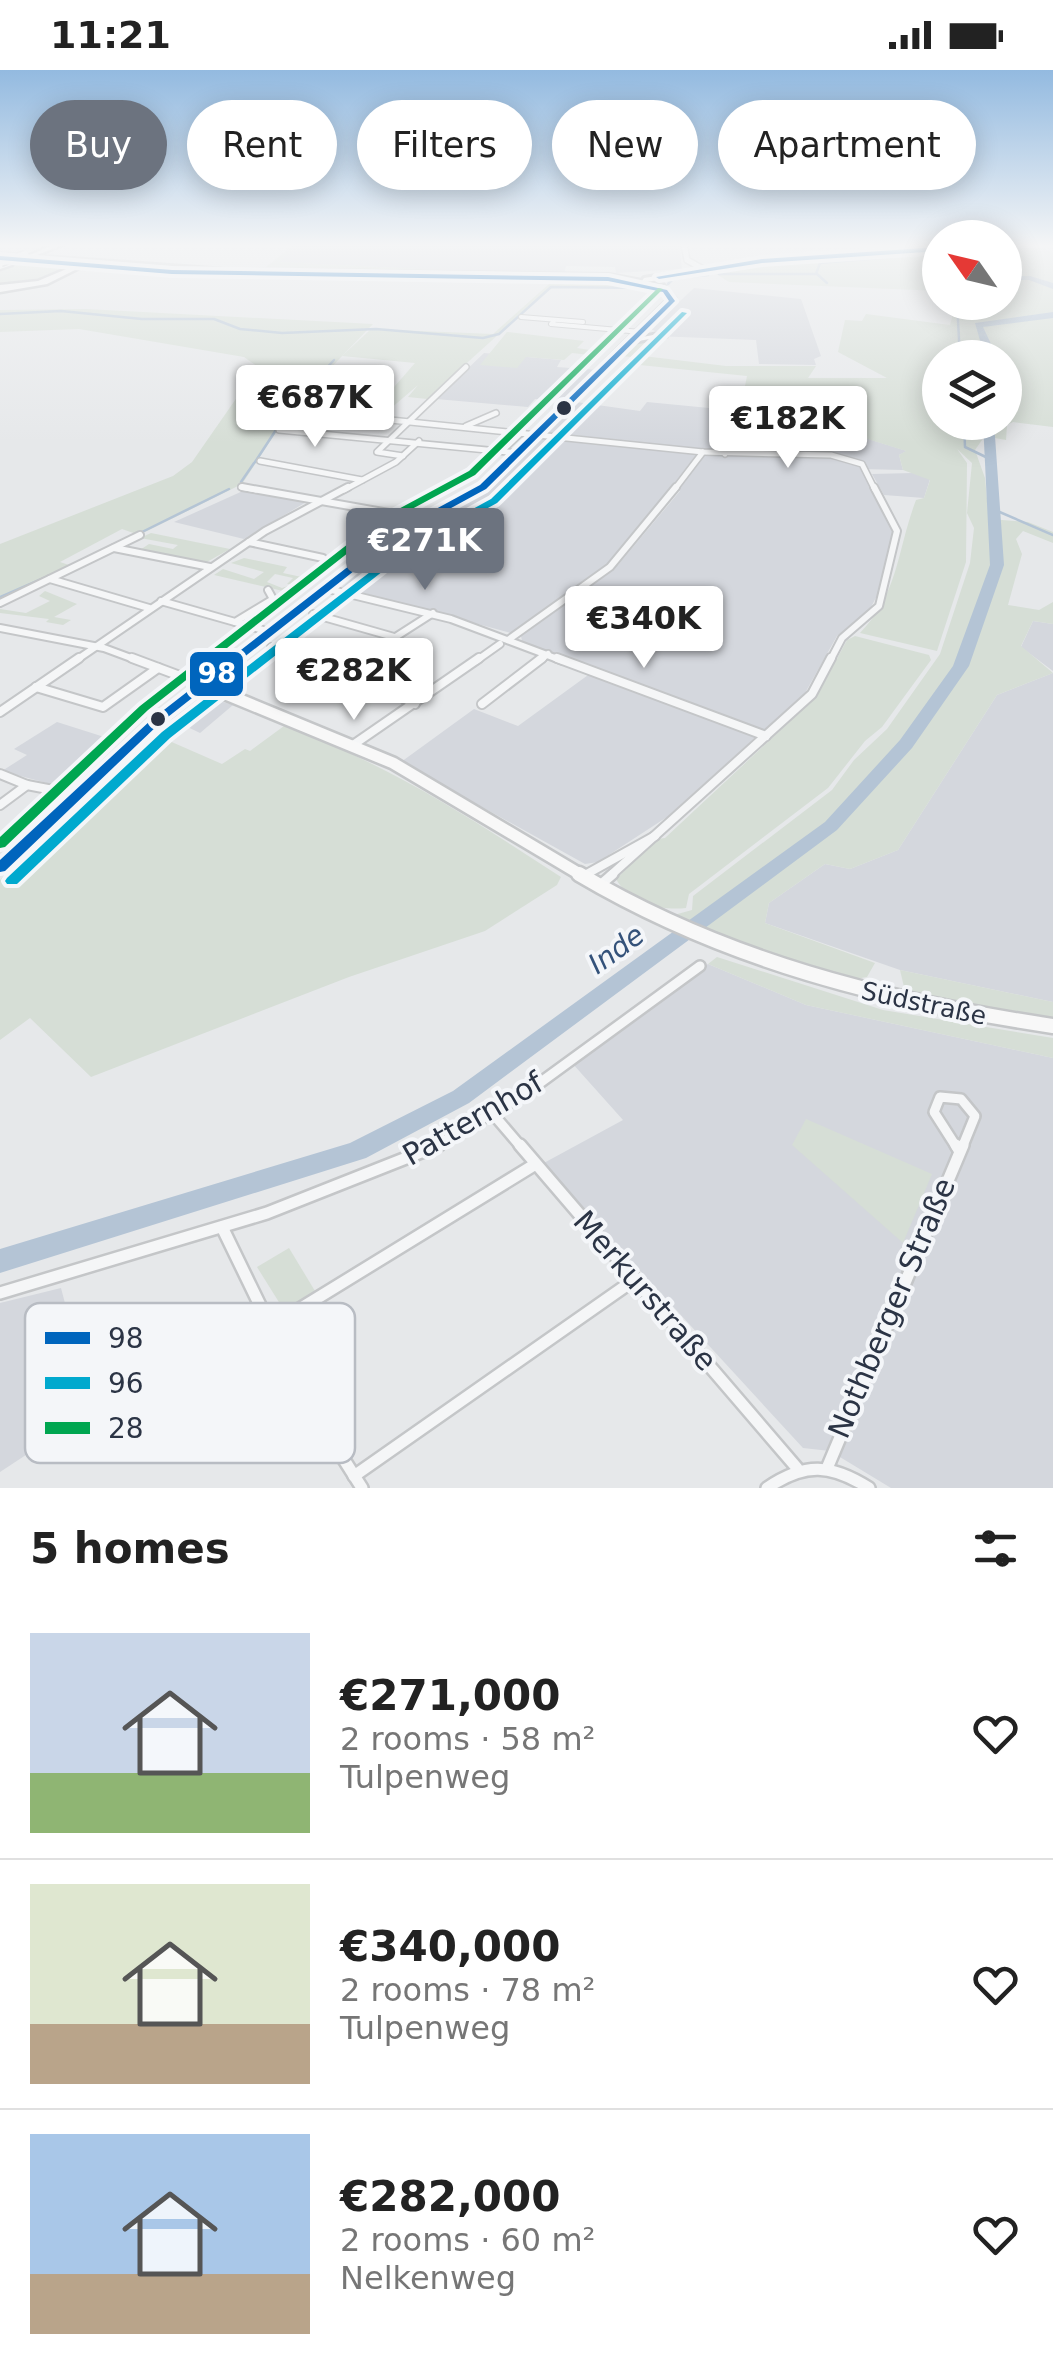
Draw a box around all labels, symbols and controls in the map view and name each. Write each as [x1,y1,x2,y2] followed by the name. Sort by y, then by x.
[50,13,171,57] text: 11:21
[30,100,167,190] chip: Buy
[187,100,337,190] chip: Rent
[357,100,532,190] chip: Filters
[552,100,698,190] chip: New
[718,100,976,190] chip: Apartment
[922,220,1022,320] north arrow
[922,220,1022,440] map controls
[922,340,1022,440] button: layers
[245,365,385,450] pin: €687K
[258,378,372,416] text: €687K
[718,386,858,471] pin: €182K
[554,398,574,418] unlabelled marker
[731,399,845,437] text: €182K
[355,508,495,593] pin: €271K
[368,521,482,559] text: €271K
[574,586,714,671] pin: €340K
[587,599,701,637] text: €340K
[284,638,424,723] pin: €282K
[188,650,245,698] line badge: 98
[297,651,411,689] text: €282K
[198,657,236,690] text: 98
[148,709,168,729] unlabelled marker
[582,918,651,981] water label: Inde
[859,976,989,1031] street label: Südstraße
[397,1064,550,1173] street label: Patternhof
[821,1172,962,1443] street label: Nothberger Straße
[567,1204,724,1378] street label: Merkurstraße
[25,1303,355,1463] legend
[108,1322,144,1355] text: 98
[108,1367,144,1400] text: 96
[108,1412,144,1445] text: 28
[968,1521,1023,1576] icon: filters
[30,1524,230,1573] text: 5 homes
[340,1671,561,1720] text: €271,000
[110,1673,230,1793] icon: home
[968,1706,1023,1761] icon: heart
[340,1720,595,1758] text: 2 rooms · 58 m²
[340,1758,510,1796] text: Tulpenweg
[340,1922,561,1971] text: €340,000
[110,1924,230,2044] icon: home
[968,1957,1023,2012] icon: heart
[340,1971,595,2009] text: 2 rooms · 78 m²
[340,2009,510,2047] text: Tulpenweg
[340,2172,561,2221] text: €282,000
[110,2174,230,2294] icon: home
[968,2207,1023,2262] icon: heart
[340,2221,595,2259] text: 2 rooms · 60 m²
[340,2259,516,2297] text: Nelkenweg

